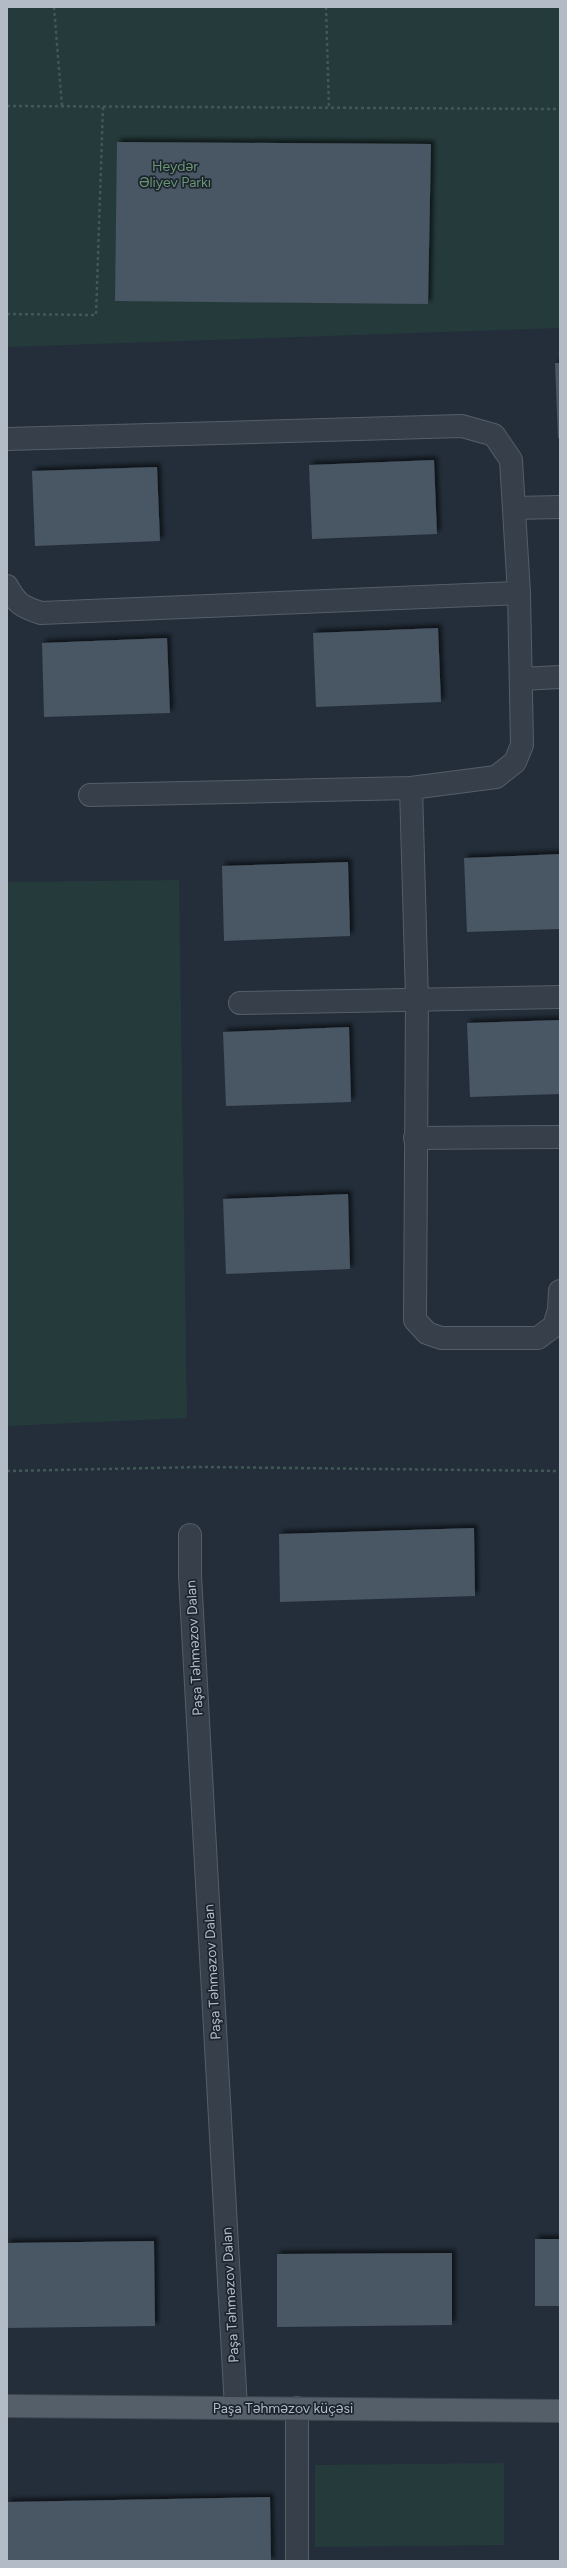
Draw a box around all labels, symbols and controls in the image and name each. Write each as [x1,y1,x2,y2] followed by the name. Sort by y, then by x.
[139,158,211,191] park label: Heydər Əliyev Parkı
[182,1580,207,1716] street label: Paşa Təhməzov Dalan
[200,1904,225,2040] street label: Paşa Təhməzov Dalan
[218,2227,243,2363] street label: Paşa Təhməzov Dalan
[213,2400,353,2417] street label: Paşa Təhməzov küçəsi

